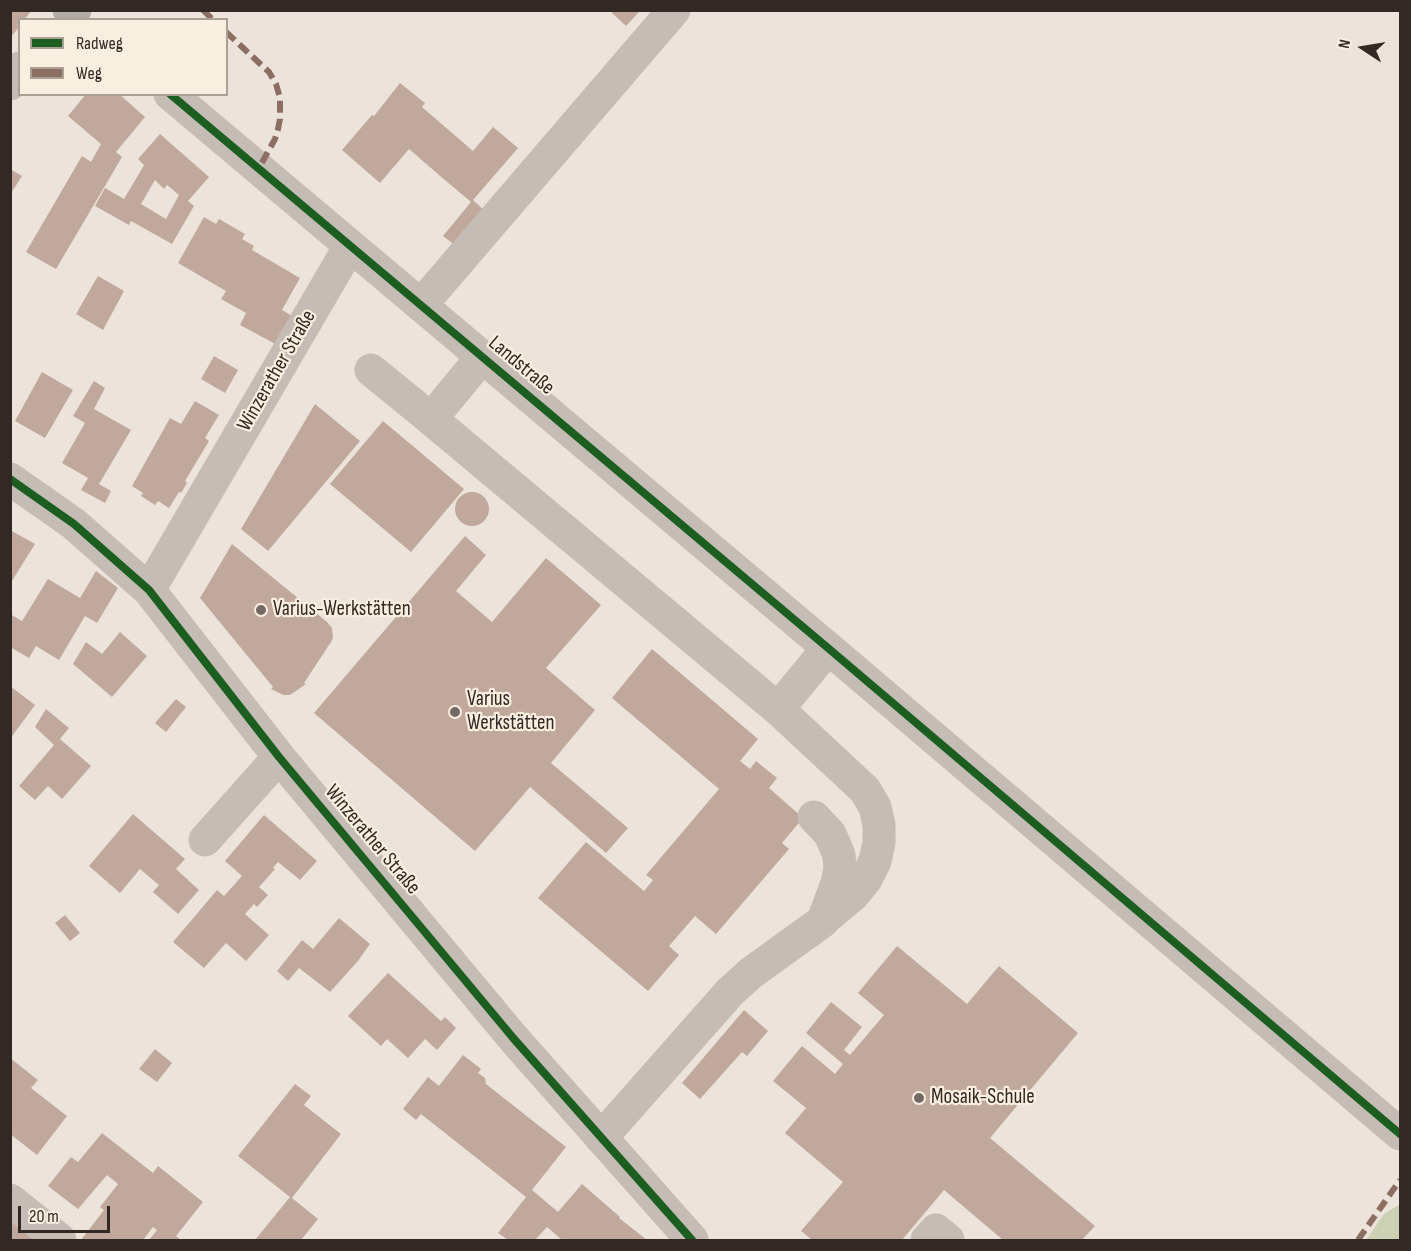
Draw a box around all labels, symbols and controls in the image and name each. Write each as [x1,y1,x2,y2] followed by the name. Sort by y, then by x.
[18,18,228,96] legend
[1333,18,1393,78] north arrow
[76,33,123,54] text: Radweg
[1335,38,1355,50] text: N
[76,63,102,84] text: Weg
[232,306,322,436] street label: Winzerather Straße
[483,331,559,401] street label: Landstraße
[273,597,411,623] place label: Varius-Werkstätten
[254,603,268,617] marker: Varius-Werkstätten
[467,687,554,737] place label: Varius Werkstätten
[448,705,462,719] marker: Varius Werkstätten
[319,780,425,900] street label: Winzerather Straße
[931,1085,1035,1111] place label: Mosaik-Schule
[912,1091,926,1105] marker: Mosaik-Schule
[21,1194,112,1232] scale bar
[29,1206,59,1227] text: 20 m

